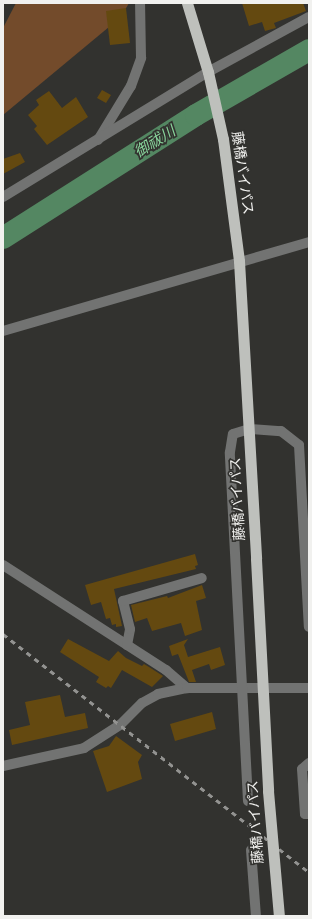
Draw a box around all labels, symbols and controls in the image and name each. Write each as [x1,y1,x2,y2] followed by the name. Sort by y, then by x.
[131,122,179,162] water label: 御祓川
[228,130,256,216] street label: 藤橋バイパス
[227,457,249,541] street label: 藤橋バイパス
[245,780,267,864] street label: 藤橋バイパス

